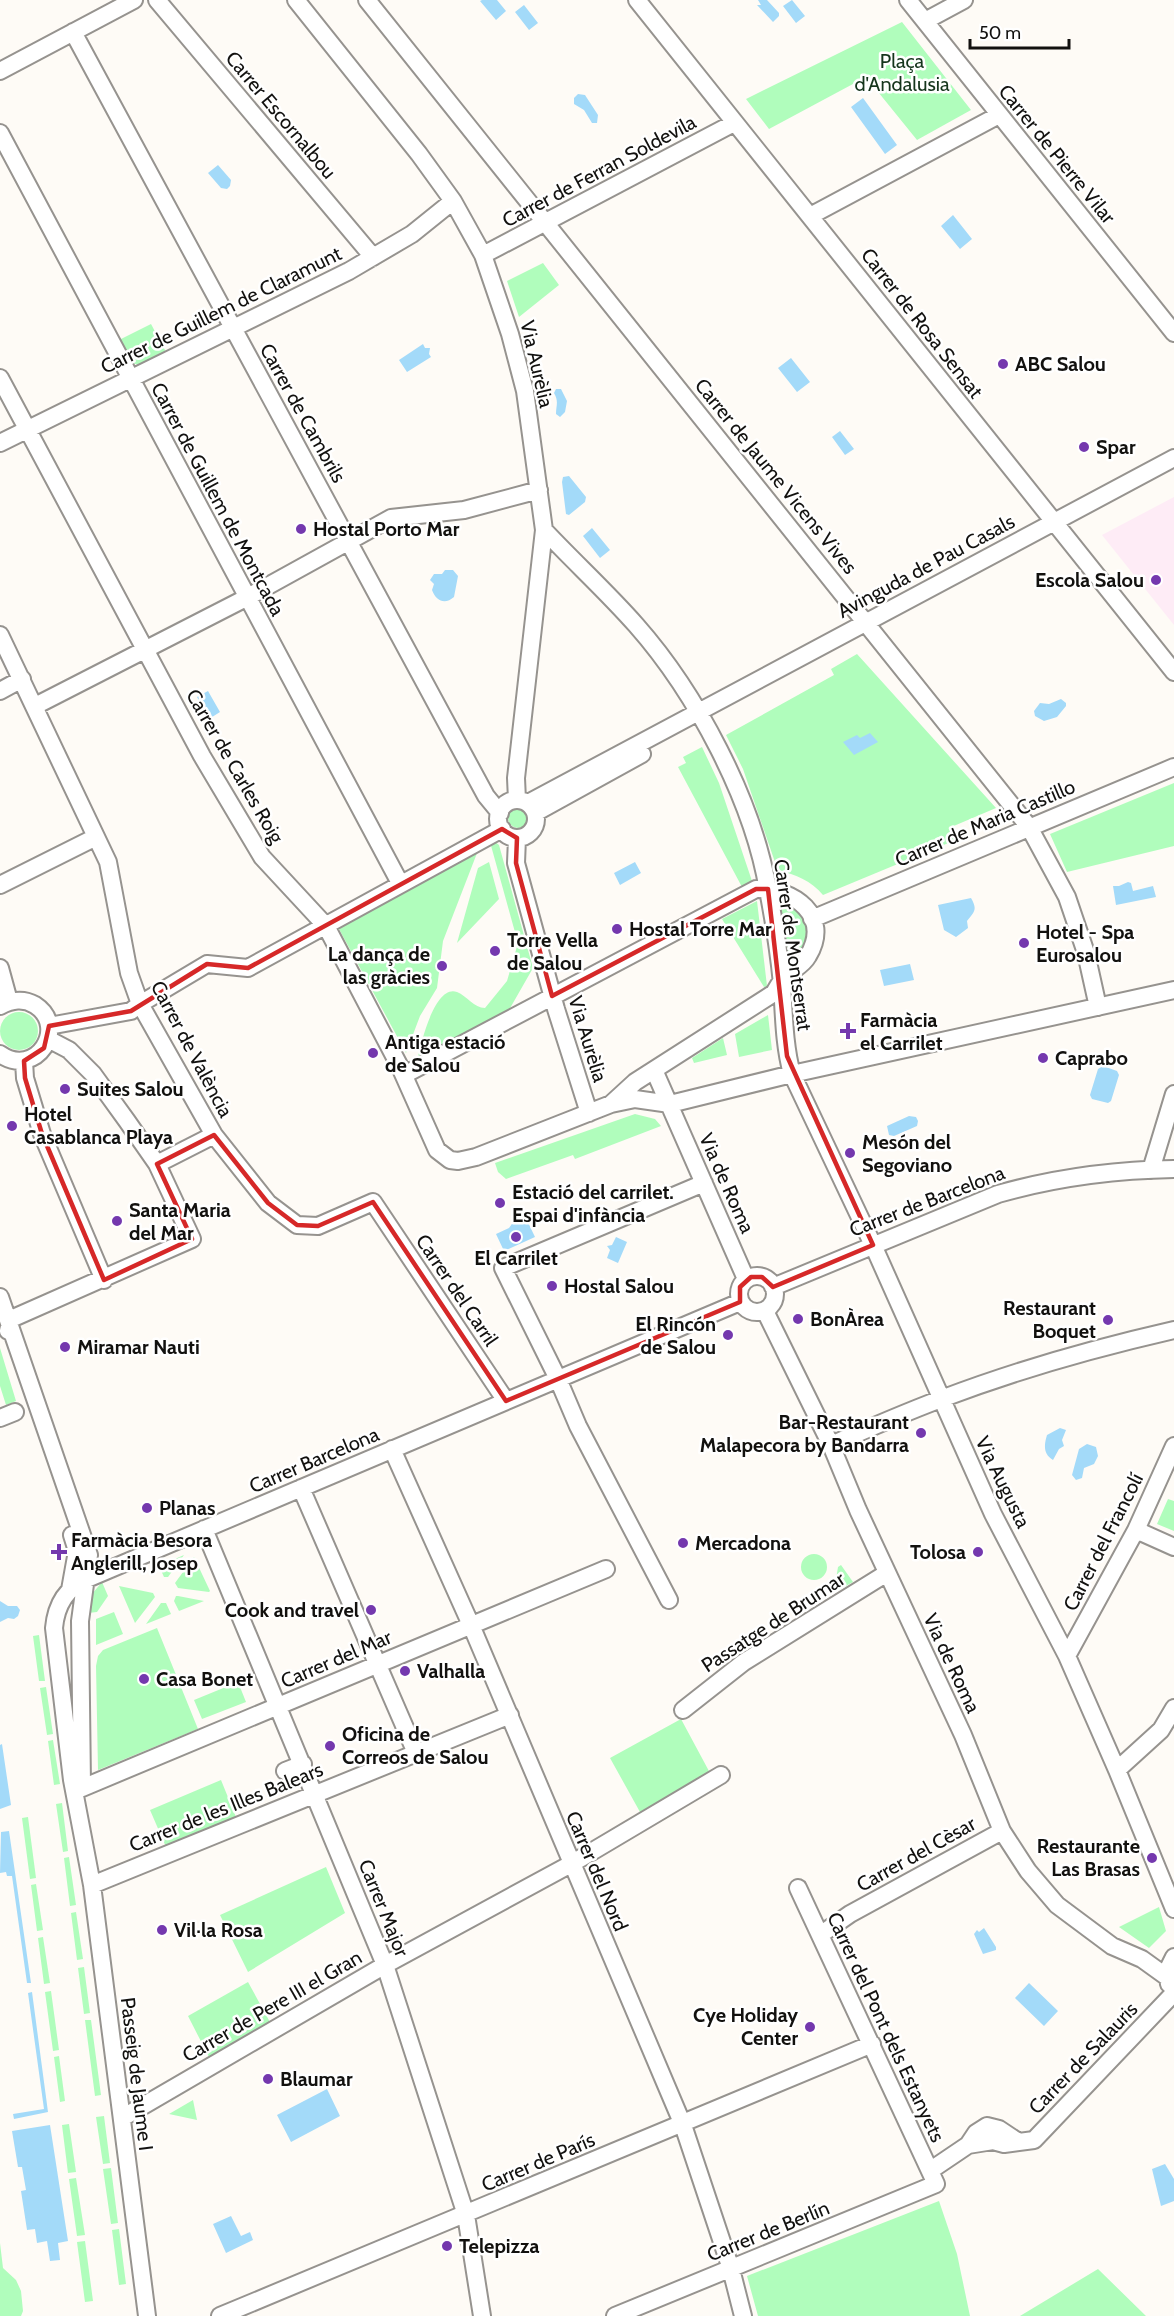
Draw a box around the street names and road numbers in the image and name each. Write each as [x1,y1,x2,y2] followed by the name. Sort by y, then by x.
[221,46,341,184] street label: Carrer Escornalbou
[994,80,1121,229] street label: Carrer de Pierre Vilar
[498,110,700,232] street label: Carrer de Ferran Soldevila
[97,241,346,379] street label: Carrer de Guillem de Claramunt
[856,243,988,403] street label: Carrer de Rosa Sensat
[515,318,559,410] street label: Via Aurèlia
[255,339,351,487] street label: Carrer de Cambrils
[690,373,862,579] street label: Carrer de Jaume Vicens Vives
[146,378,290,620] street label: Carrer de Guillem de Montcada
[833,509,1019,623] street label: Avinguda de Pau Casals
[181,685,289,848] street label: Carrer de Carles Roig
[891,774,1079,872] street label: Carrer de Maria Castillo
[769,858,817,1033] street label: Carrer de Montserrat
[146,977,238,1122] street label: Carrer de València
[564,993,613,1085] street label: Via Aurèlia
[694,1129,760,1237] street label: Via de Roma
[846,1160,1008,1242] street label: Carrer de Barcelona
[411,1230,503,1351] street label: Carrer del Carril
[246,1422,383,1498] street label: Carrer Barcelona
[971,1432,1036,1532] street label: Via Augusta
[1058,1469,1148,1615] street label: Carrer del Francolí
[697,1566,850,1677] street label: Passatge de Brumar
[918,1609,986,1717] street label: Via de Roma
[277,1625,396,1693] street label: Carrer del Mar
[126,1757,326,1857] street label: Carrer de les Illes Balears
[561,1807,633,1935] street label: Carrer del Nord
[852,1811,980,1897] street label: Carrer del Cèsar
[354,1856,415,1961] street label: Carrer Major
[822,1908,950,2146] street label: Carrer del Pont dels Estanyets
[178,1945,366,2067] street label: Carrer de Pere III el Gran
[116,1996,158,2152] street label: Passeig de Jaume I
[1024,1997,1142,2119] street label: Carrer de Salauris
[478,2127,598,2197] street label: Carrer de París
[703,2196,833,2266] street label: Carrer de Berlín

